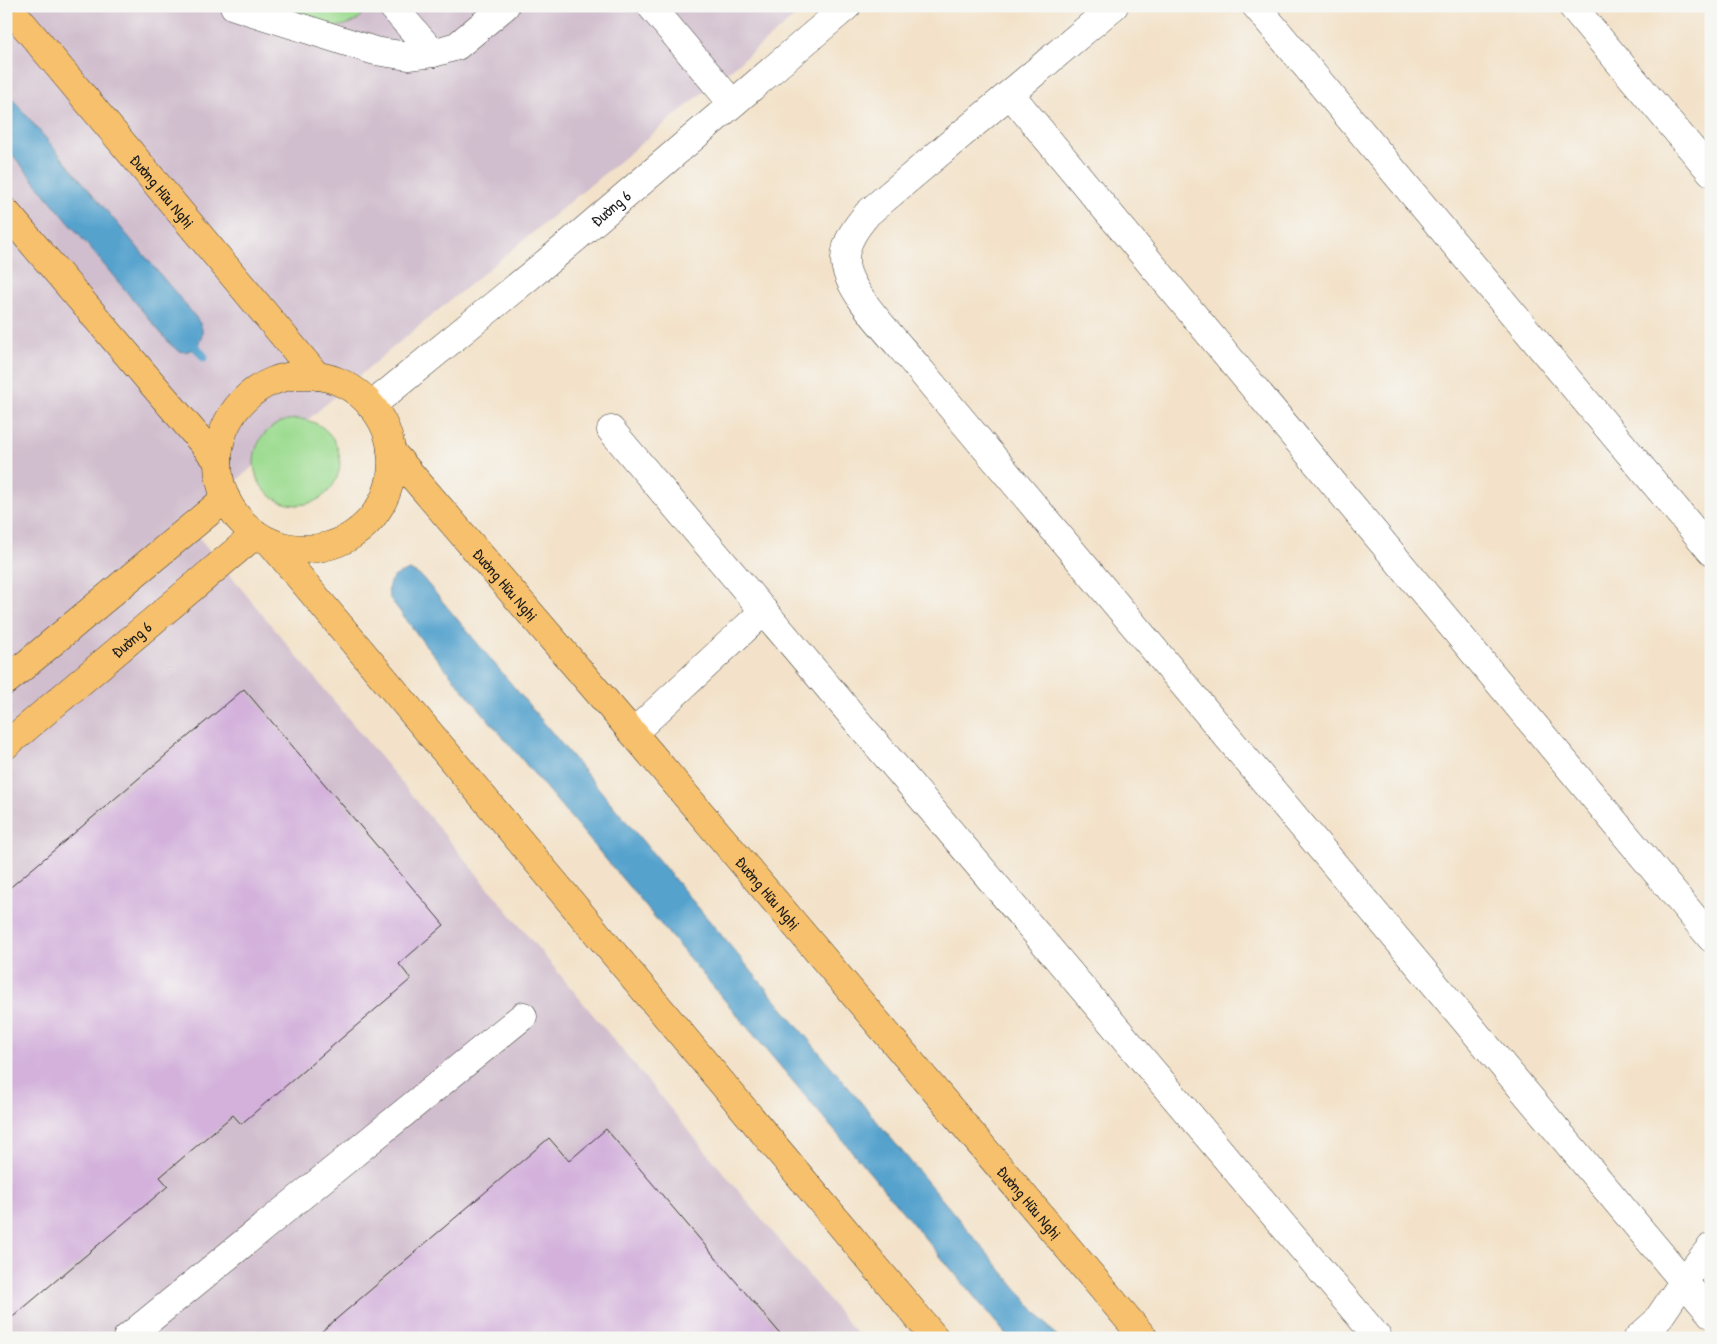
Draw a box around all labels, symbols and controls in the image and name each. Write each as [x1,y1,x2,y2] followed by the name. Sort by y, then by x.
[125,150,200,232] street label: Đường Hữu Nghị
[586,185,635,231] street label: Đường 6
[468,543,543,626] street label: Đường Hữu Nghị
[107,616,156,662] street label: Đường 6
[731,852,805,934] street label: Đường Hữu Nghị
[992,1161,1067,1244] street label: Đường Hữu Nghị

